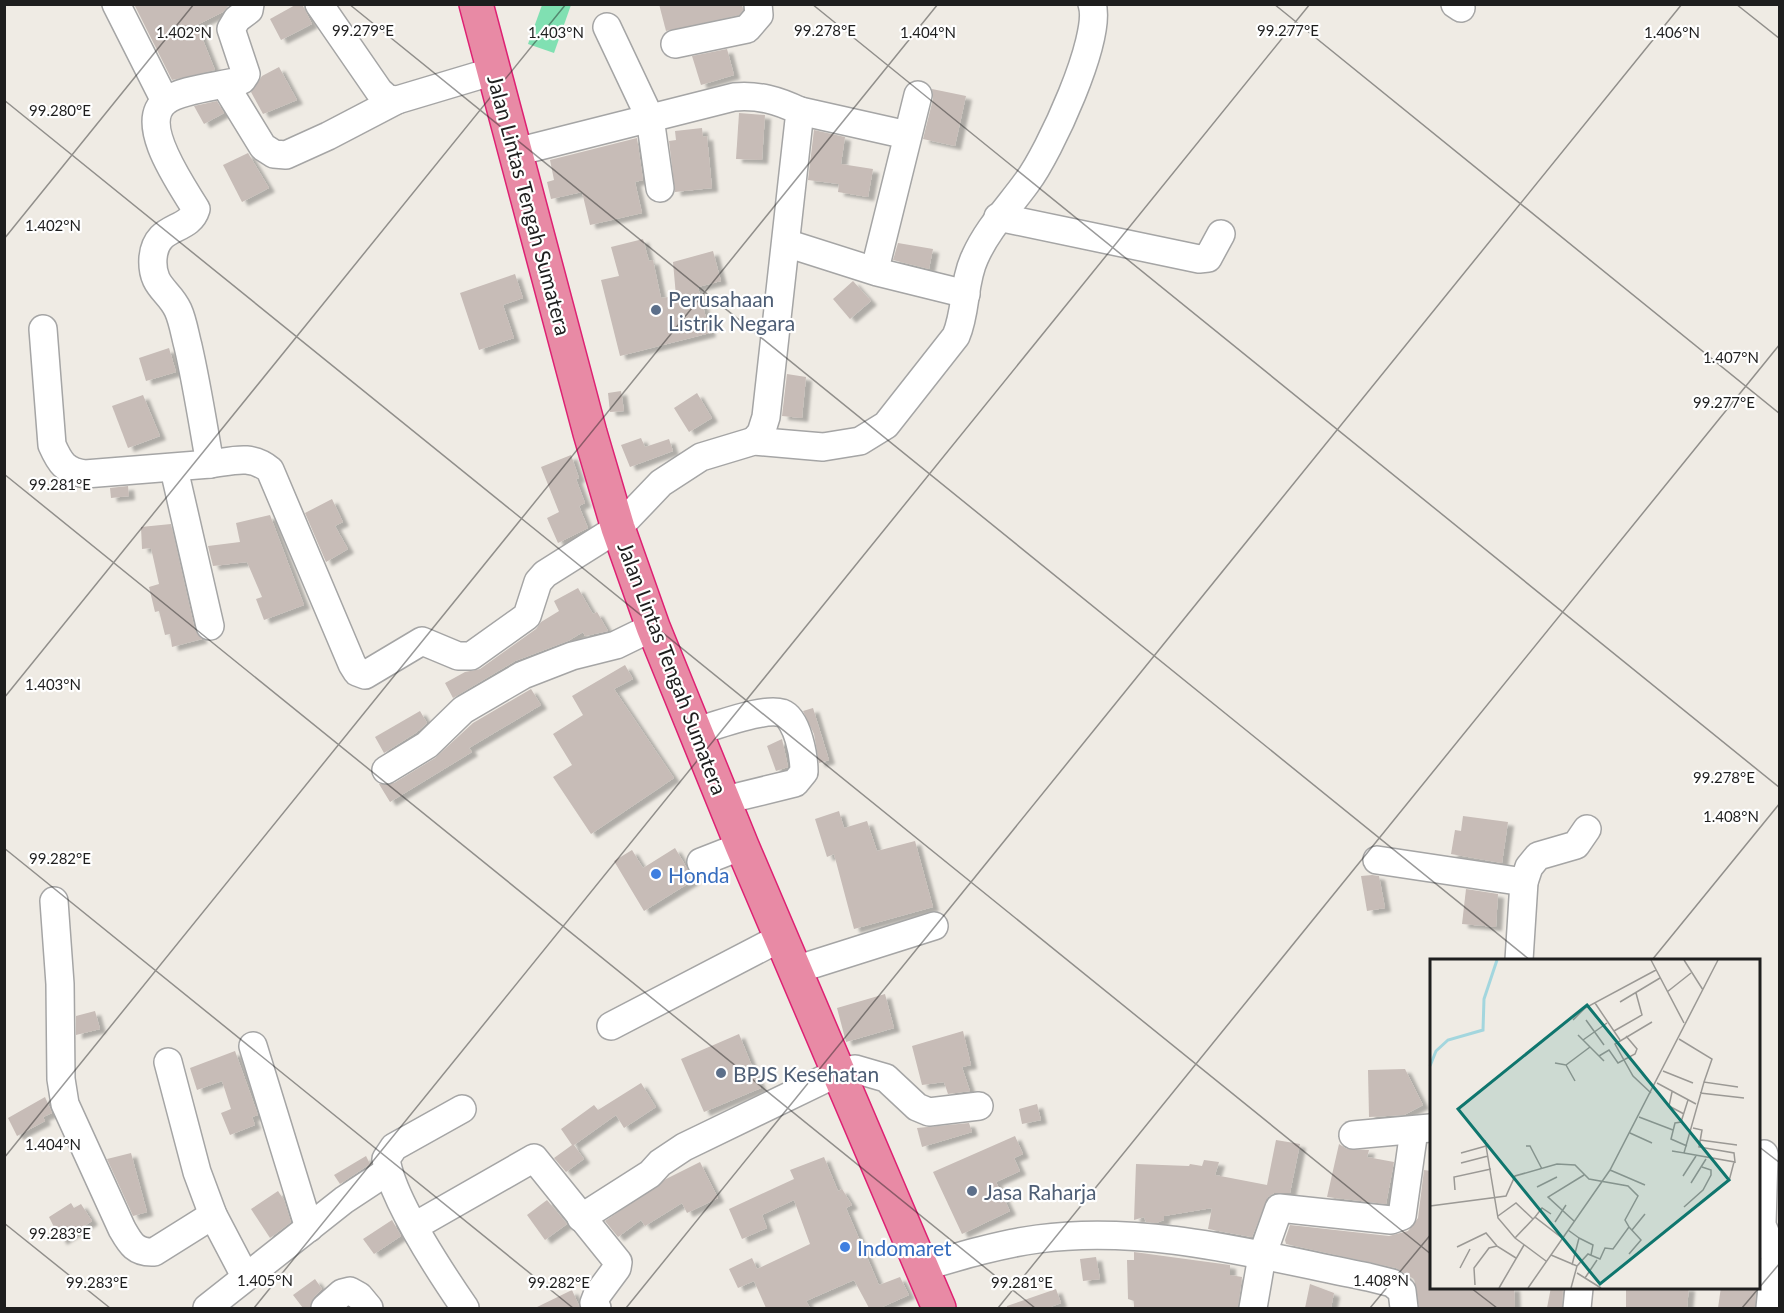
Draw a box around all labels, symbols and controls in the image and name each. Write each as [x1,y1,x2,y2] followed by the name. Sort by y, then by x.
[332,21,394,39] text: 99.279°E
[794,21,856,39] text: 99.278°E
[1257,21,1319,39] text: 99.277°E
[156,23,212,41] text: 1.402°N
[528,23,584,41] text: 1.403°N
[900,23,956,41] text: 1.404°N
[1644,23,1700,41] text: 1.406°N
[483,72,577,338] street label: Jalan Lintas Tengah Sumatera
[29,101,91,119] text: 99.280°E
[25,216,81,234] text: 1.402°N
[668,286,795,335] place label: Perusahaan Listrik Negara
[649,303,663,317] marker: Perusahaan Listrik Negara
[1703,348,1759,366] text: 1.407°N
[1693,393,1755,411] text: 99.277°E
[29,475,91,493] text: 99.281°E
[613,538,733,798] street label: Jalan Lintas Tengah Sumatera
[25,675,81,693] text: 1.403°N
[1693,768,1755,786] text: 99.278°E
[1703,807,1759,825] text: 1.408°N
[29,849,91,867] text: 99.282°E
[668,862,730,887] place label: Honda
[649,867,663,881] marker: Honda
[1430,959,1760,1289] inset map
[733,1061,879,1086] place label: BPJS Kesehatan
[714,1066,728,1080] marker: BPJS Kesehatan
[25,1135,81,1153] text: 1.404°N
[984,1179,1097,1204] place label: Jasa Raharja
[965,1184,979,1198] marker: Jasa Raharja
[29,1224,91,1242] text: 99.283°E
[857,1235,952,1260] place label: Indomaret
[838,1240,852,1254] marker: Indomaret
[237,1271,293,1289] text: 1.405°N
[1353,1271,1409,1289] text: 1.408°N
[66,1273,128,1291] text: 99.283°E
[528,1273,590,1291] text: 99.282°E
[991,1273,1053,1291] text: 99.281°E

